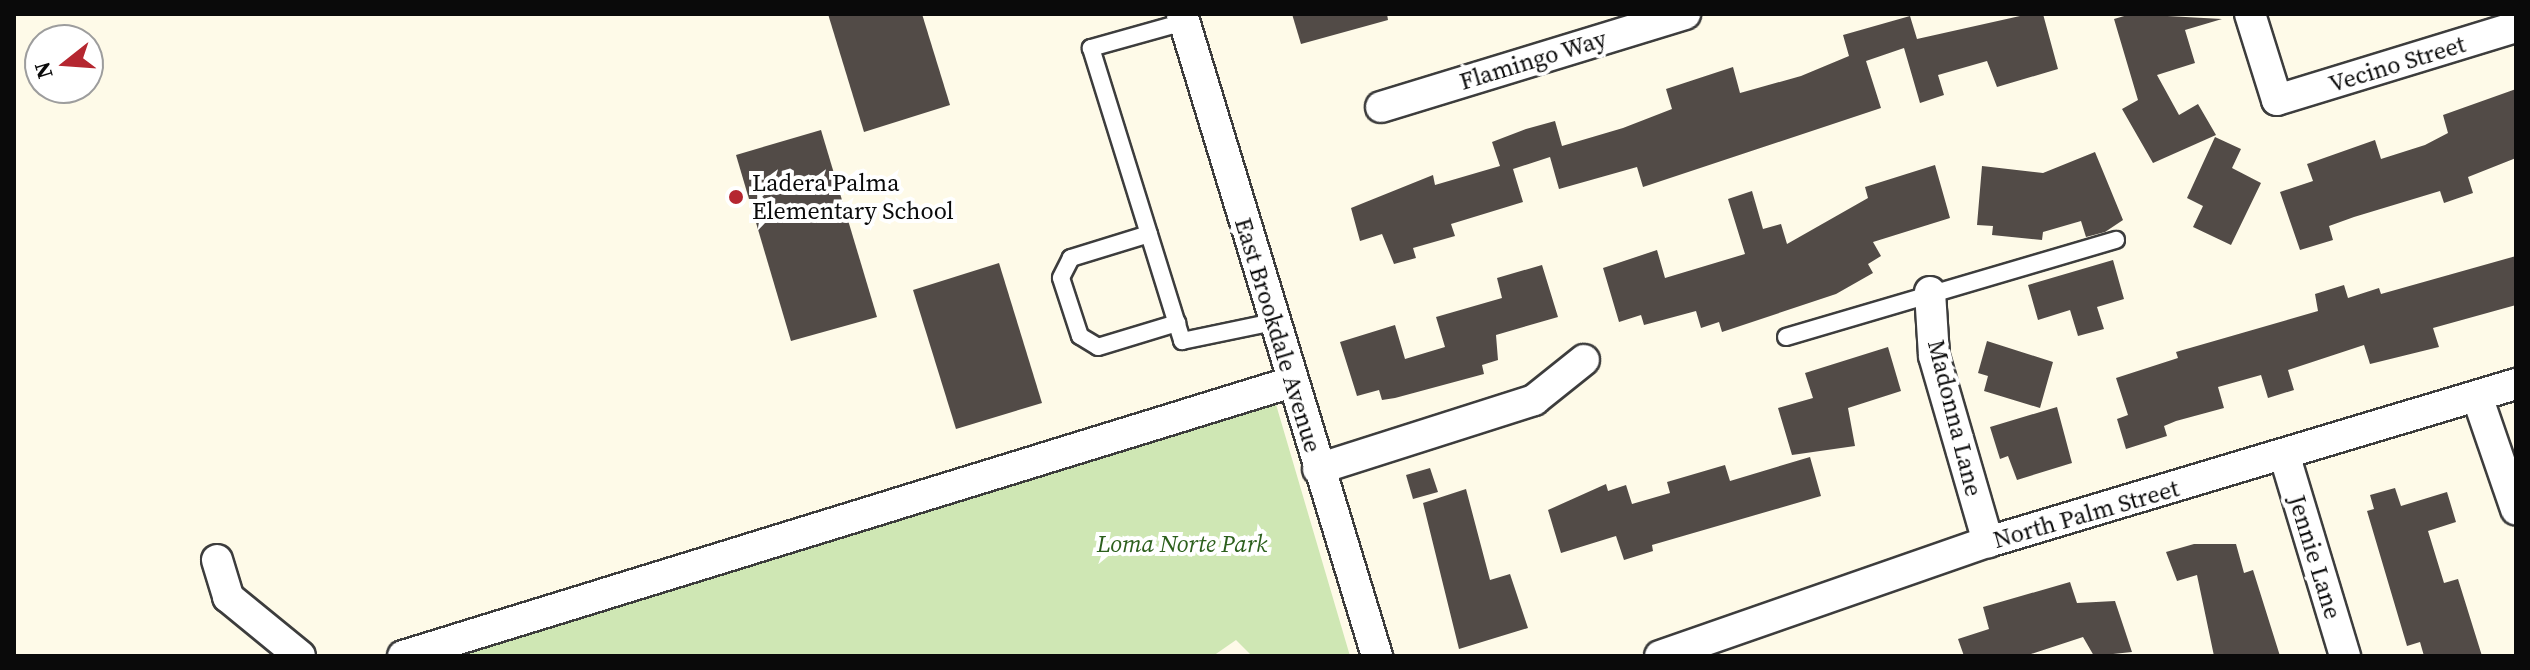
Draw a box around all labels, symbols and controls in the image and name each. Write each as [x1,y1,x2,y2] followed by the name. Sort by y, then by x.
[24,24,104,104] north arrow
[1456,24,1610,96] street label: Flamingo Way
[2325,30,2469,98] street label: Vecino Street
[26,58,60,82] text: N
[752,169,954,225] place label: Ladera Palma Elementary School
[727,188,745,206] marker: Ladera Palma Elementary School
[1229,214,1327,456] street label: East Brookdale Avenue
[1922,337,1988,499] street label: Madonna Lane
[1990,474,2182,554] street label: North Palm Street
[2283,492,2347,622] street label: Jennie Lane
[1097,530,1267,558] park label: Loma Norte Park

